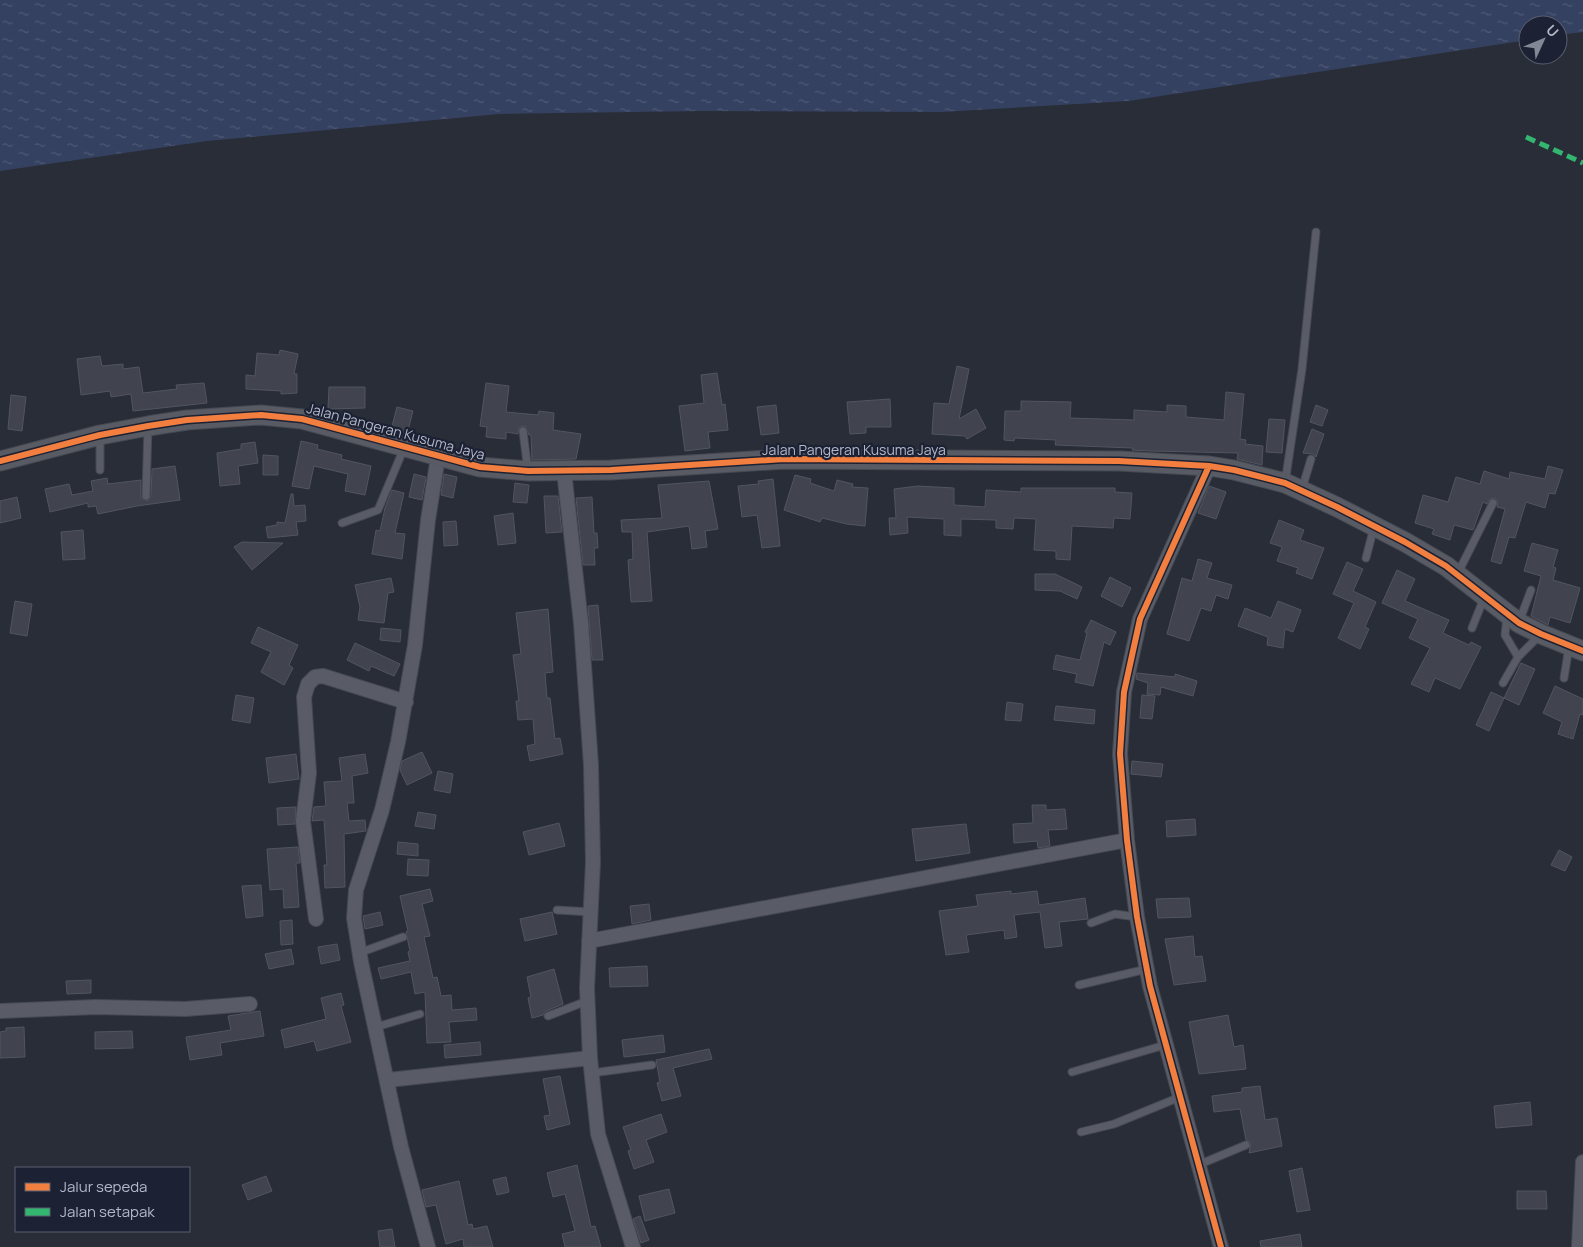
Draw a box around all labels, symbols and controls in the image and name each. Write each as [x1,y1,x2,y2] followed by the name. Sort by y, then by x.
[1518,15,1568,65] north arrow
[1542,20,1563,41] text: U
[305,398,487,464] street label: Jalan Pangeran Kusuma Jaya
[762,440,946,459] street label: Jalan Pangeran Kusuma Jaya
[15,1167,190,1232] legend
[60,1176,147,1197] text: Jalur sepeda
[60,1201,155,1222] text: Jalan setapak

